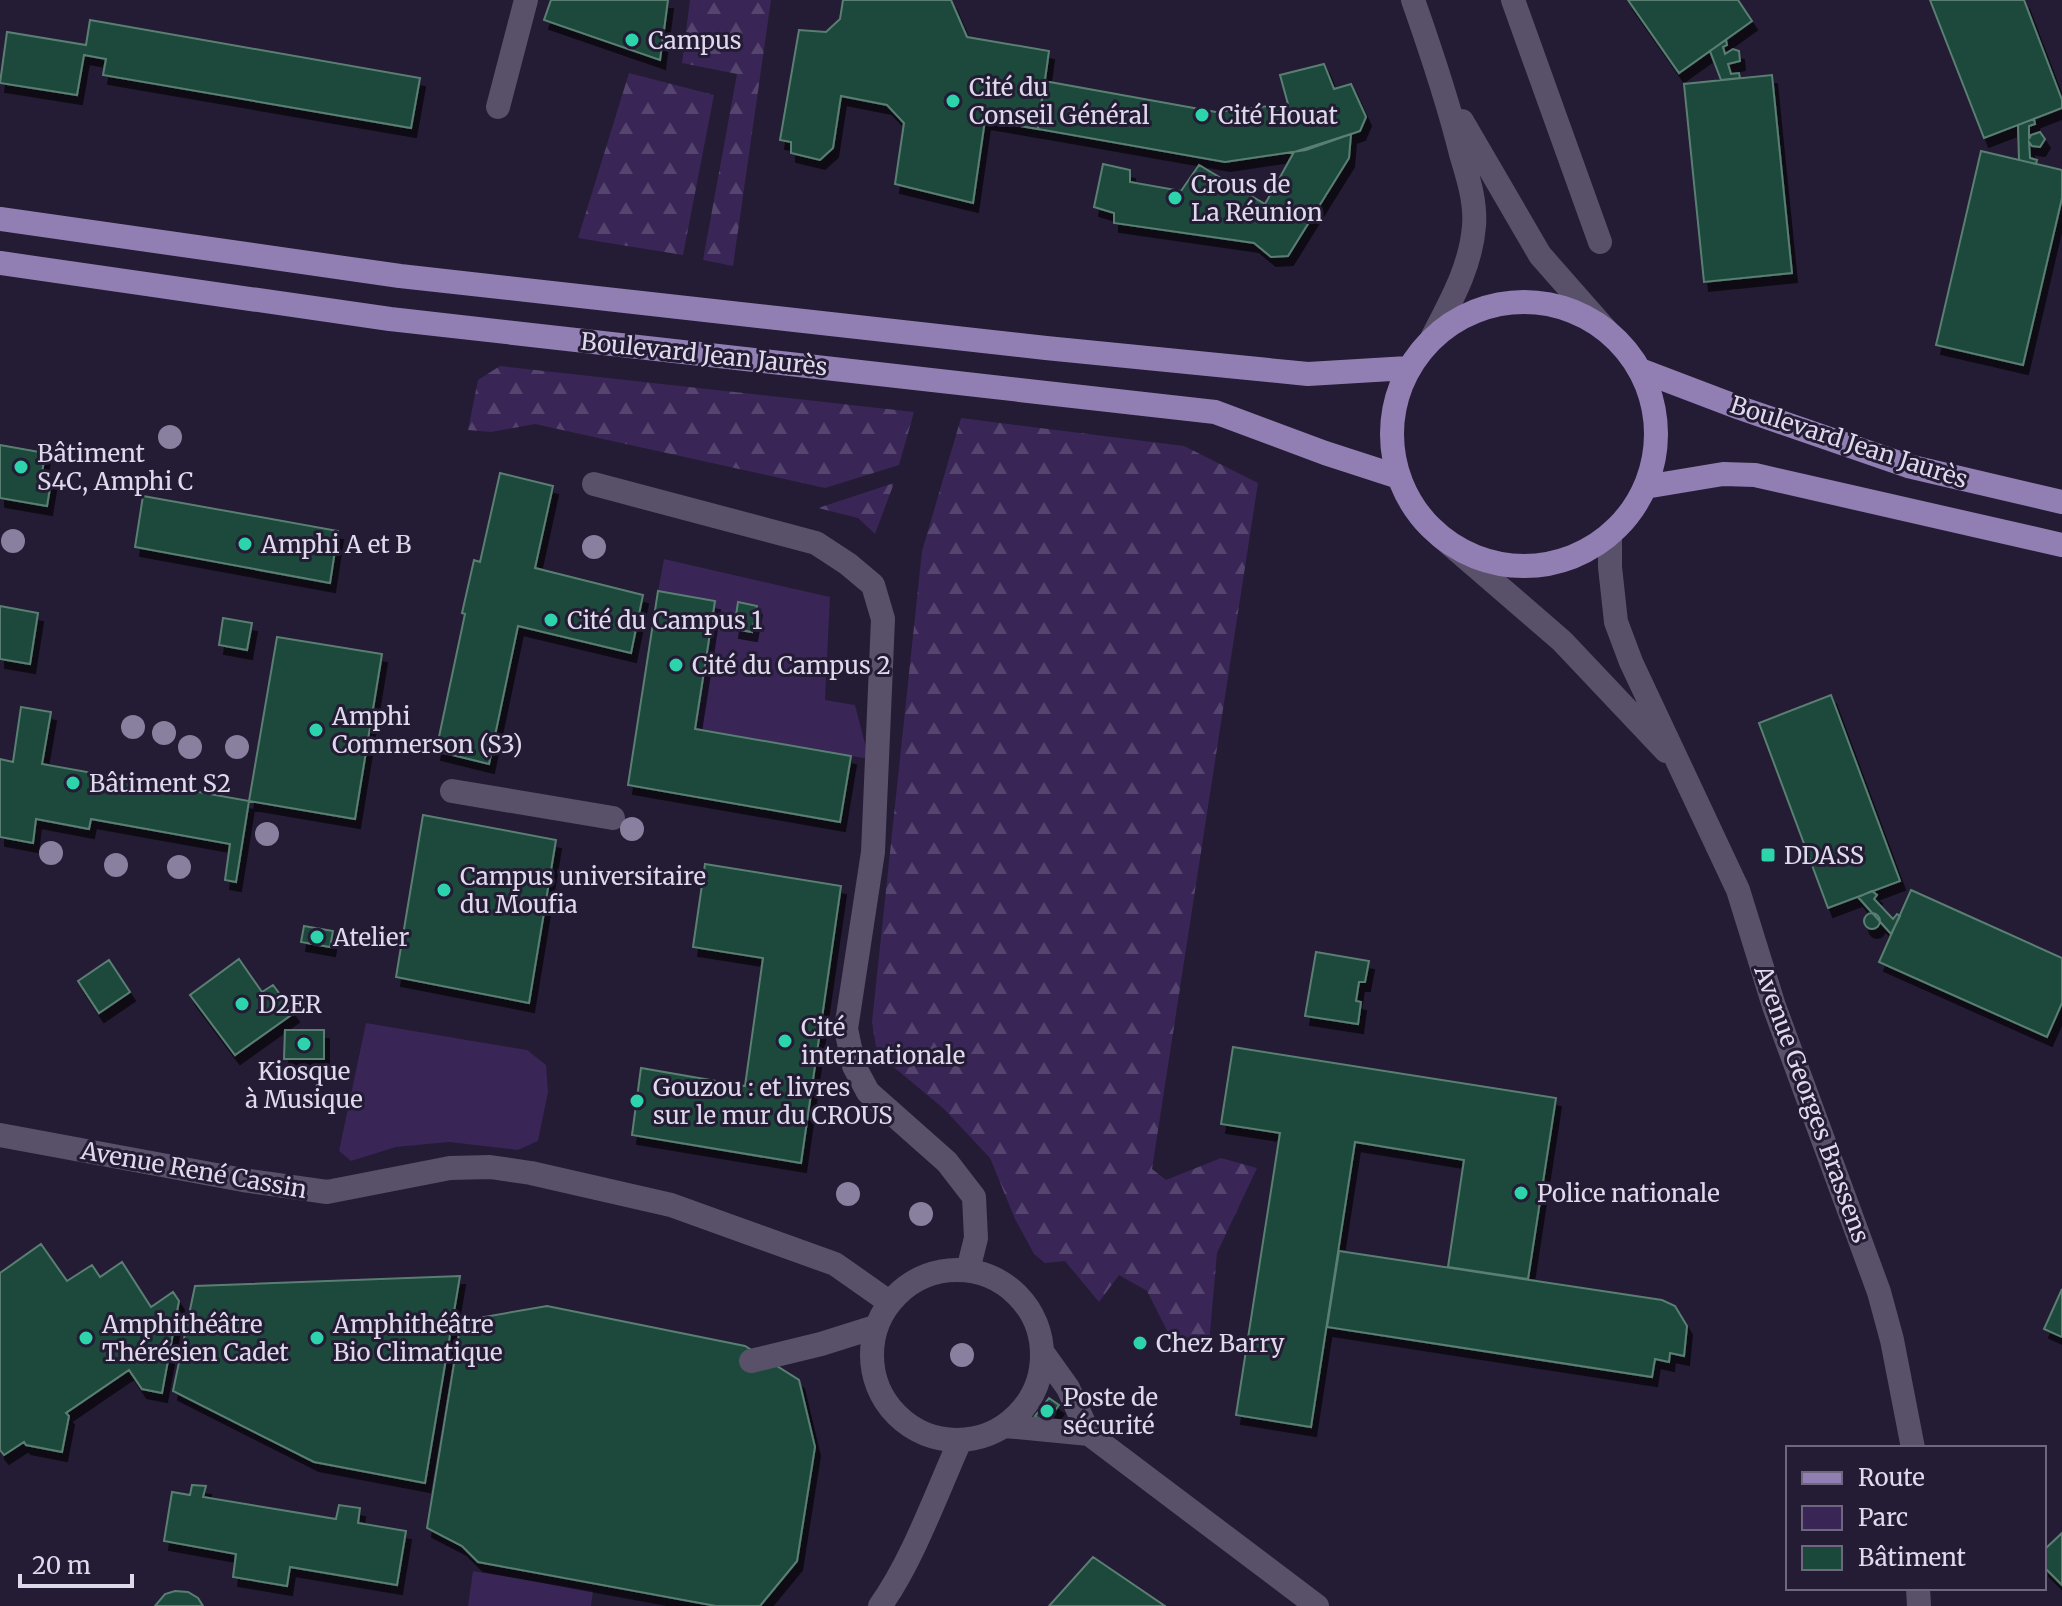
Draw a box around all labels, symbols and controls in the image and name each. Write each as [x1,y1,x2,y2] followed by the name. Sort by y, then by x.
[648,25,742,56] place label: Campus
[623,31,641,49] marker: Campus
[969,72,1150,131] place label: Cité du Conseil Général
[944,92,962,110] marker: Cité du Conseil Général
[1218,100,1339,131] place label: Cité Houat
[1193,106,1211,124] marker: Cité Houat
[1191,169,1323,228] place label: Crous de La Réunion
[1166,189,1184,207] marker: Crous de La Réunion
[579,326,829,382] street label: Boulevard Jean Jaurès
[1726,389,1972,495] street label: Boulevard Jean Jaurès
[37,438,194,497] place label: Bâtiment S4C, Amphi C
[12,458,30,476] marker: Bâtiment S4C, Amphi C
[260,529,411,560] place label: Amphi A et B
[236,535,254,553] marker: Amphi A et B
[567,605,762,636] place label: Cité du Campus 1
[542,611,560,629] marker: Cité du Campus 1
[692,650,891,681] place label: Cité du Campus 2
[667,656,685,674] marker: Cité du Campus 2
[331,701,523,760] place label: Amphi Commerson (S3)
[307,721,325,739] marker: Amphi Commerson (S3)
[89,768,231,799] place label: Bâtiment S2
[64,774,82,792] marker: Bâtiment S2
[1784,840,1864,871] place label: DDASS
[1759,846,1777,864] marker: DDASS
[460,861,706,920] place label: Campus universitaire du Moufia
[435,881,453,899] marker: Campus universitaire du Moufia
[332,922,410,953] place label: Atelier
[308,928,326,946] marker: Atelier
[1747,960,1877,1247] street label: Avenue Georges Brassens
[258,989,322,1020] place label: D2ER
[233,995,251,1013] marker: D2ER
[801,1012,965,1071] place label: Cité internationale
[776,1032,794,1050] marker: Cité internationale
[295,1035,313,1053] marker: Kiosque à Musique
[245,1056,363,1115] place label: Kiosque à Musique
[653,1072,892,1131] place label: Gouzou : et livres sur le mur du CROUS
[628,1092,646,1110] marker: Gouzou : et livres sur le mur du CROUS
[78,1135,309,1205] street label: Avenue René Cassin
[1537,1178,1720,1209] place label: Police nationale
[1512,1184,1530,1202] marker: Police nationale
[101,1309,289,1368] place label: Amphithéâtre Thérésien Cadet
[332,1309,503,1368] place label: Amphithéâtre Bio Climatique
[1156,1328,1284,1359] place label: Chez Barry
[77,1329,95,1347] marker: Amphithéâtre Thérésien Cadet
[308,1329,326,1347] marker: Amphithéâtre Bio Climatique
[1131,1334,1149,1352] marker: Chez Barry
[1063,1382,1158,1441] place label: Poste de sécurité
[1038,1402,1056,1420] marker: Poste de sécurité
[1786,1446,2046,1590] legend
[1858,1462,1925,1493] text: Route
[1858,1502,1908,1533] text: Parc
[20,1538,132,1588] scale bar
[1858,1542,1967,1573] text: Bâtiment
[32,1550,91,1581] text: 20 m

